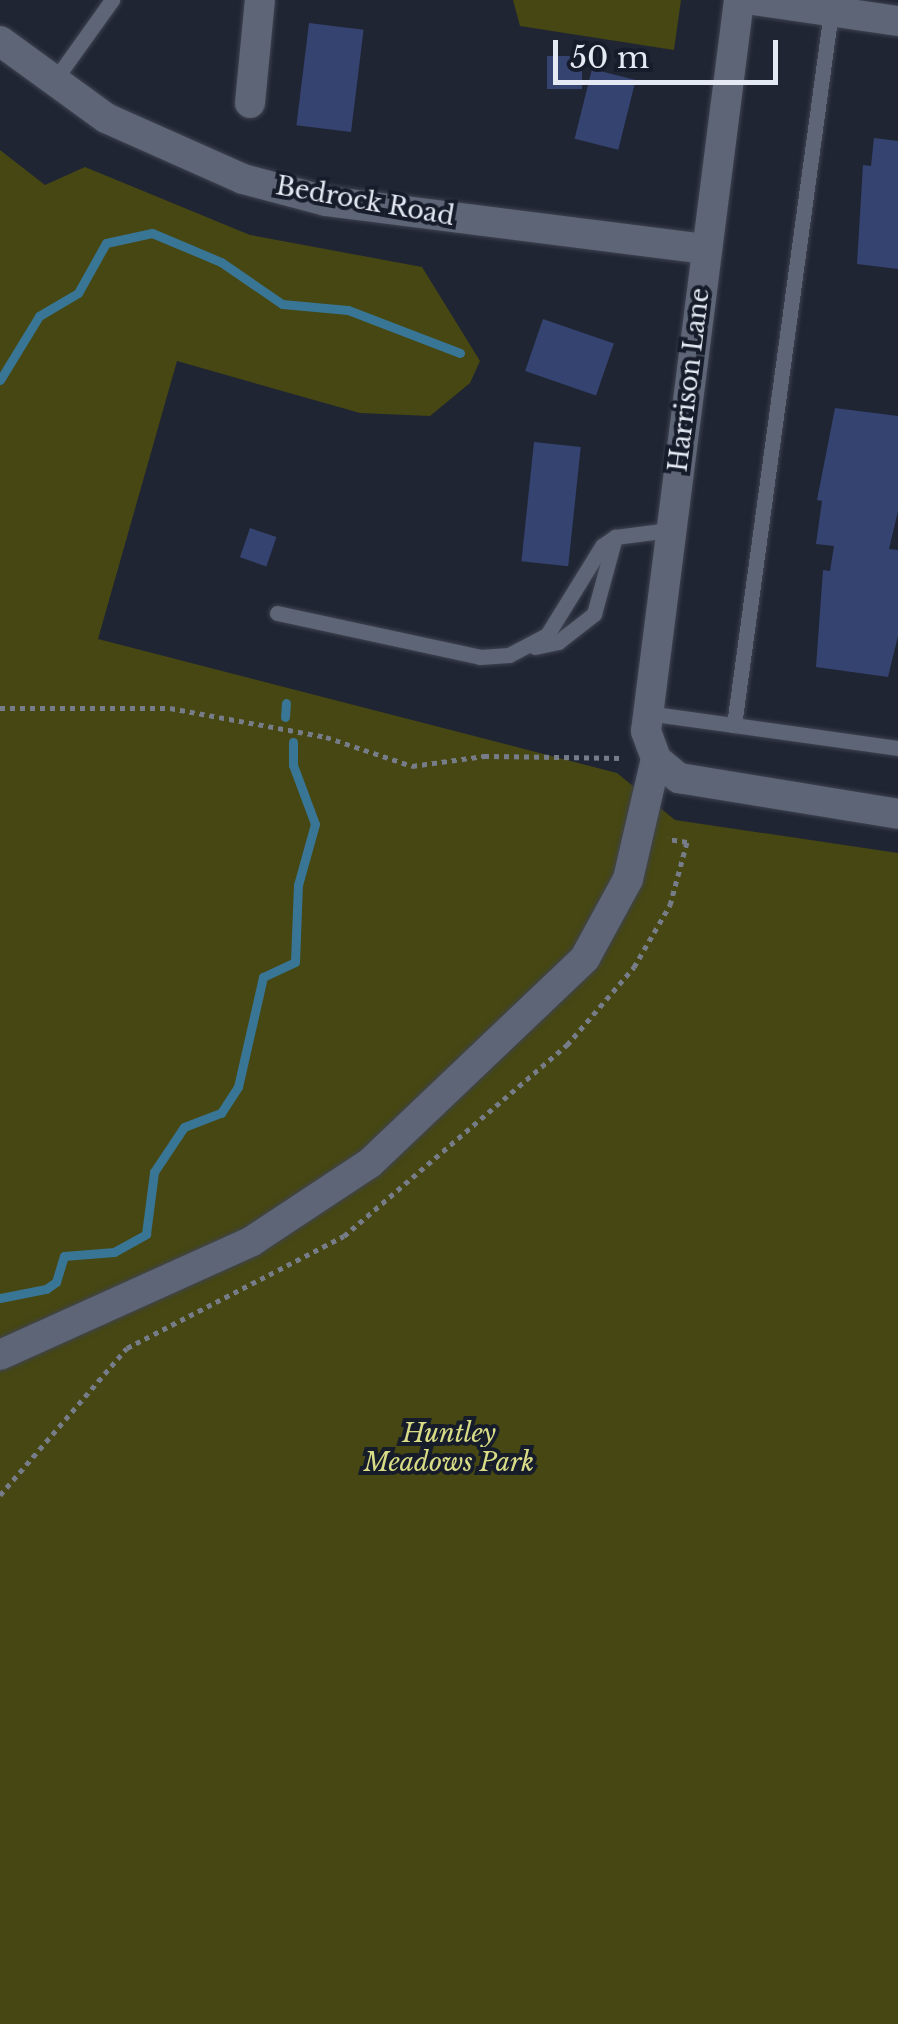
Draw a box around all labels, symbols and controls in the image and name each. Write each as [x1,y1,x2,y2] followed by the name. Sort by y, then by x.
[558,20,783,82] scale bar
[570,39,649,76] text: 50 m
[273,172,457,232] street label: Bedrock Road
[664,286,716,474] street label: Harrison Lane
[364,1420,534,1479] park label: Huntley Meadows Park

